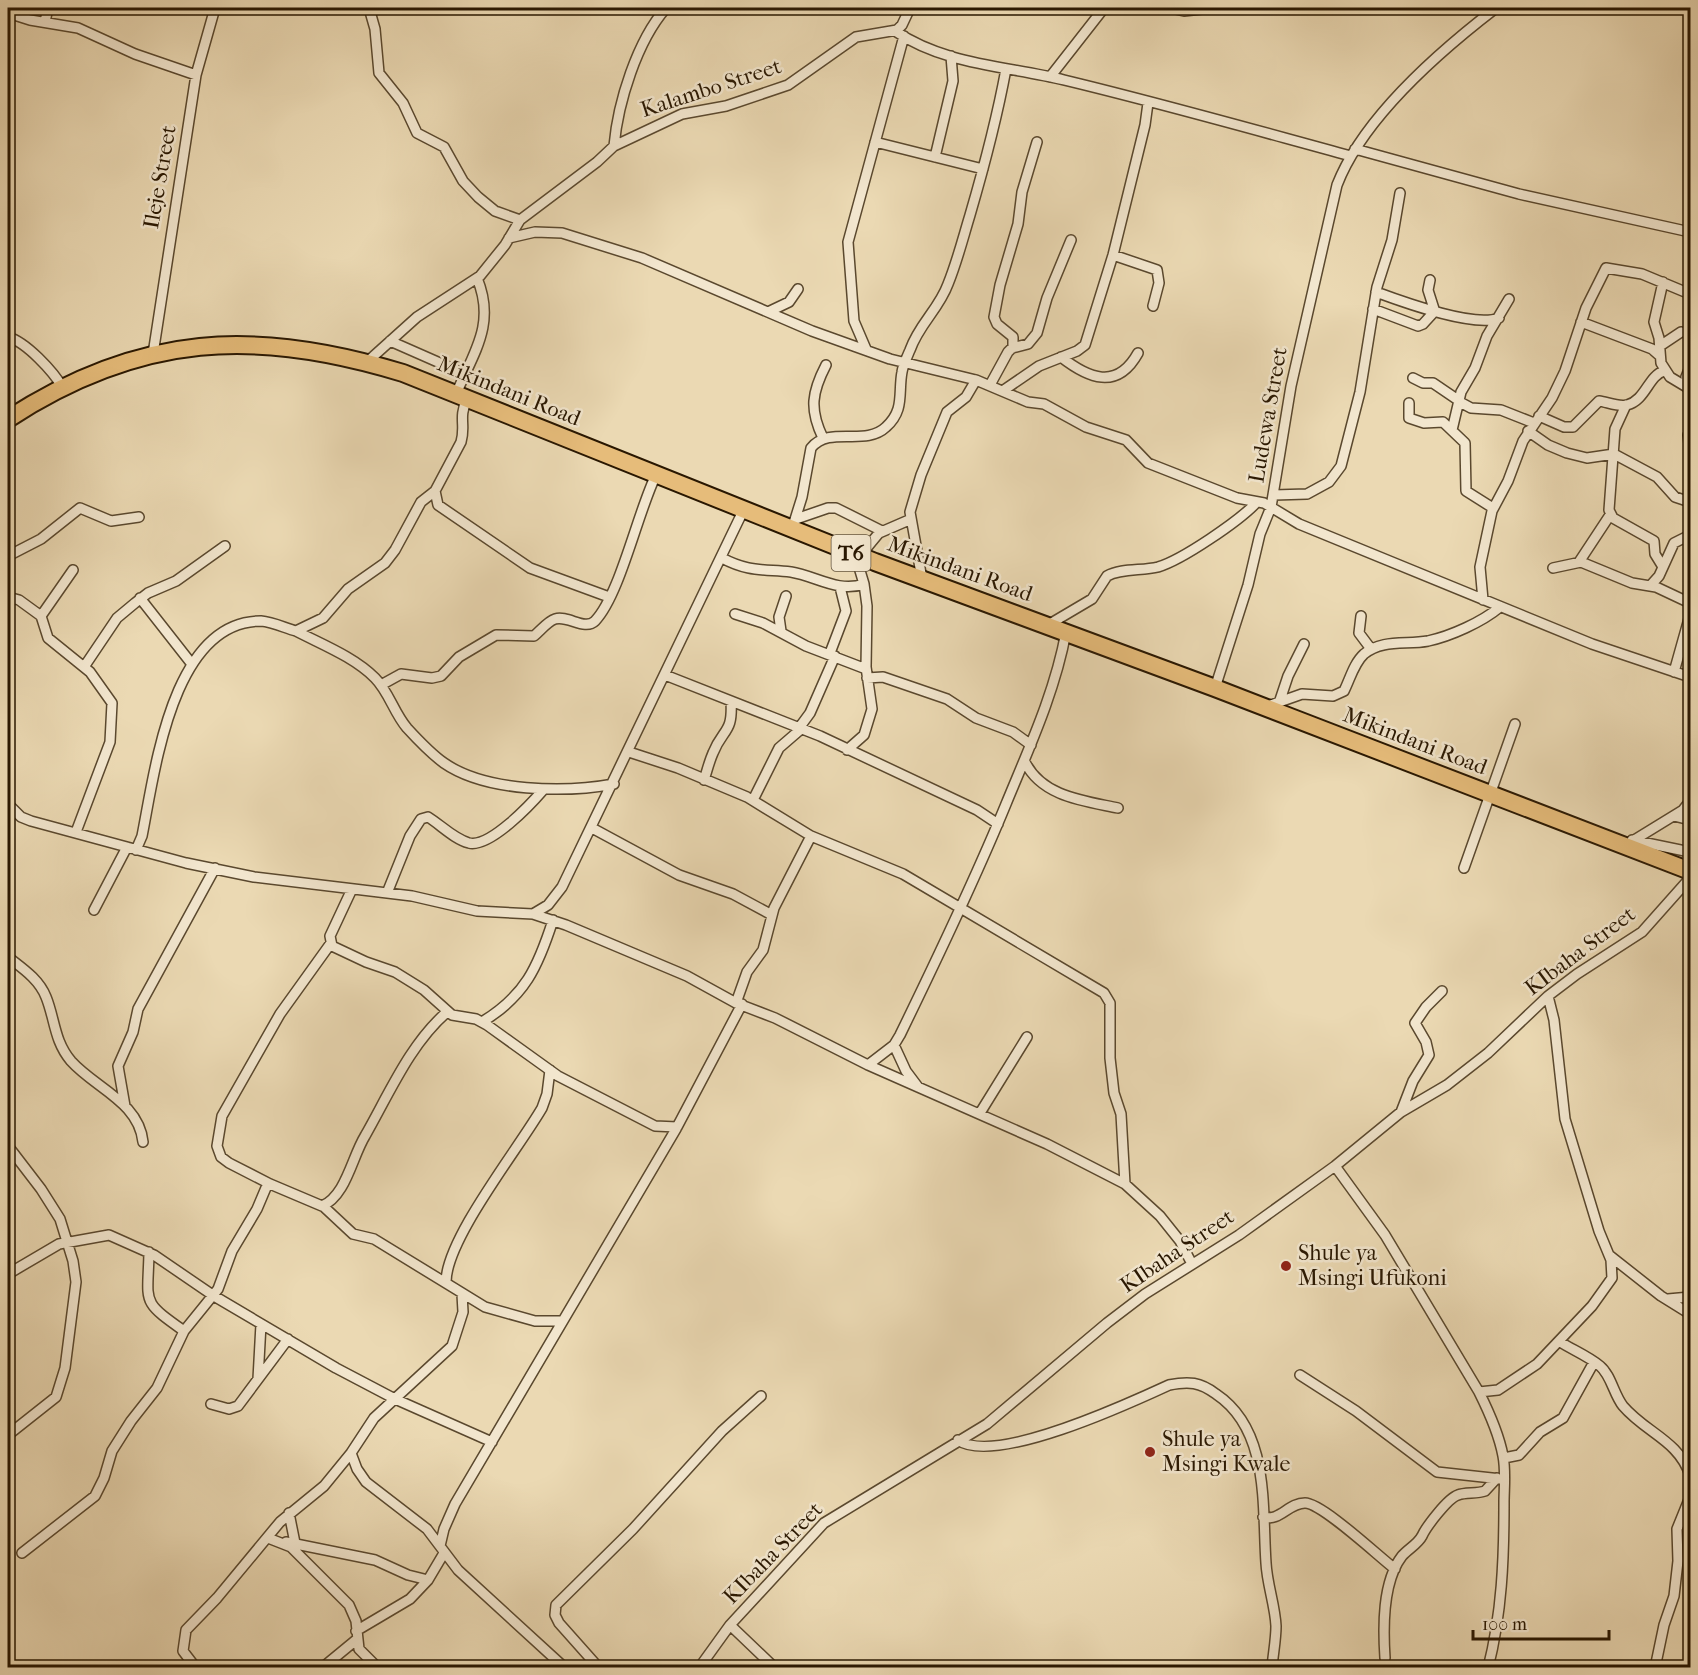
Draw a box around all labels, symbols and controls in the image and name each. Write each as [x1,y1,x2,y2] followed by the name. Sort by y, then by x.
[637,53,785,123] street label: Kalambo Street
[138,123,182,231] street label: Ileje Street
[1243,345,1293,485] street label: Ludewa Street
[434,350,585,432] street label: Mikindani Road
[884,531,1037,608] street label: Mikindani Road
[832,535,870,571] road number: T6
[1339,702,1492,781] street label: Mikindani Road
[1520,901,1640,1001] street label: KIbaha Street
[1115,1203,1239,1299] street label: KIbaha Street
[1298,1240,1447,1291] place label: Shule ya Msingi Ufukoni
[1279,1259,1293,1273] marker: Shule ya Msingi Ufukoni
[1162,1426,1290,1477] place label: Shule ya Msingi Kwale
[1143,1445,1157,1459] marker: Shule ya Msingi Kwale
[718,1497,828,1609] street label: KIbaha Street
[1473,1603,1610,1641] scale bar
[1482,1614,1527,1635] text: 100 m

